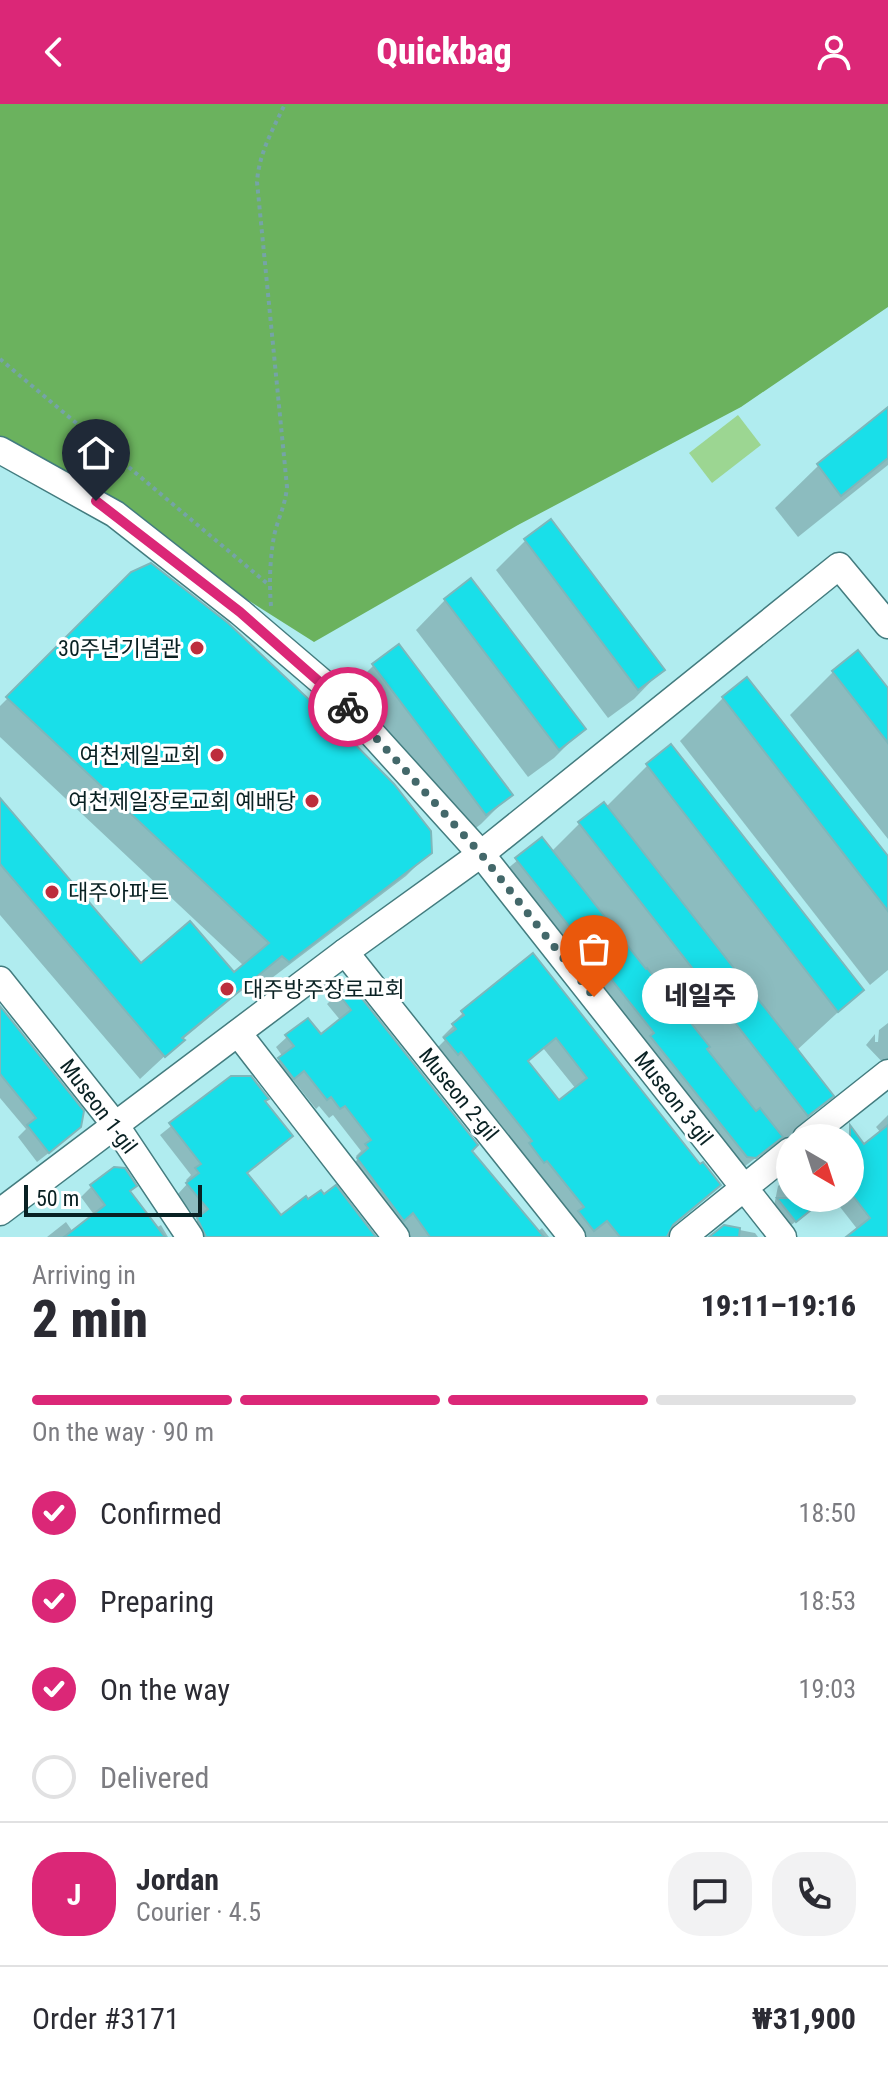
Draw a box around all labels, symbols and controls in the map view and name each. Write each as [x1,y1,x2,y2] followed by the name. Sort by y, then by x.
[32,30,76,74] icon: back
[812,30,856,74] icon: person
[376,31,512,73] text: Quickbag
[62,419,130,501] pin
[74,431,118,475] icon: home
[58,636,181,661] place label: 30주년기념관
[188,639,206,657] marker: 30주년기념관
[308,667,388,747] courier
[326,685,370,729] icon: bike
[80,743,201,768] place label: 여천제일교회
[208,746,226,764] marker: 여천제일교회
[68,789,296,814] place label: 여천제일장로교회 예배당
[303,792,321,810] marker: 여천제일장로교회 예배당
[68,880,169,905] place label: 대주아파트
[43,883,61,901] marker: 대주아파트
[560,915,628,997] pin
[572,927,616,971] icon: bag
[642,969,758,1025] callout: 네일주
[243,977,405,1002] place label: 대주방주장로교회
[218,980,236,998] marker: 대주방주장로교회
[664,981,736,1011] text: 네일주
[414,1043,503,1146] street label: Museon 2-gil
[629,1047,718,1150] street label: Museon 3-gil
[55,1054,142,1158] street label: Museon 1-gil
[776,1124,864,1212] north arrow
[776,1124,864,1212] map controls
[24,1181,202,1217] scale bar
[36,1186,79,1211] text: 50 m
[32,1260,136,1290] text: Arriving in
[701,1288,856,1323] text: 19:11–19:16
[32,1289,148,1350] text: 2 min
[32,1417,214,1447] text: On the way · 90 m
[32,1491,76,1535] icon: check
[100,1496,222,1531] text: Confirmed
[799,1498,856,1528] text: 18:50
[32,1579,76,1623] icon: check
[100,1584,214,1619] text: Preparing
[799,1586,856,1616] text: 18:53
[32,1667,76,1711] icon: check
[100,1672,230,1707] text: On the way
[799,1674,856,1704] text: 19:03
[100,1760,209,1795] text: Delivered
[668,1852,752,1936] button: chat
[772,1852,856,1936] button: phone
[136,1862,219,1897] text: Jordan
[67,1877,81,1912] text: J
[136,1897,261,1927] text: Courier · 4.5
[32,2001,180,2036] text: Order #3171
[752,2001,856,2036] text: ₩31,900

